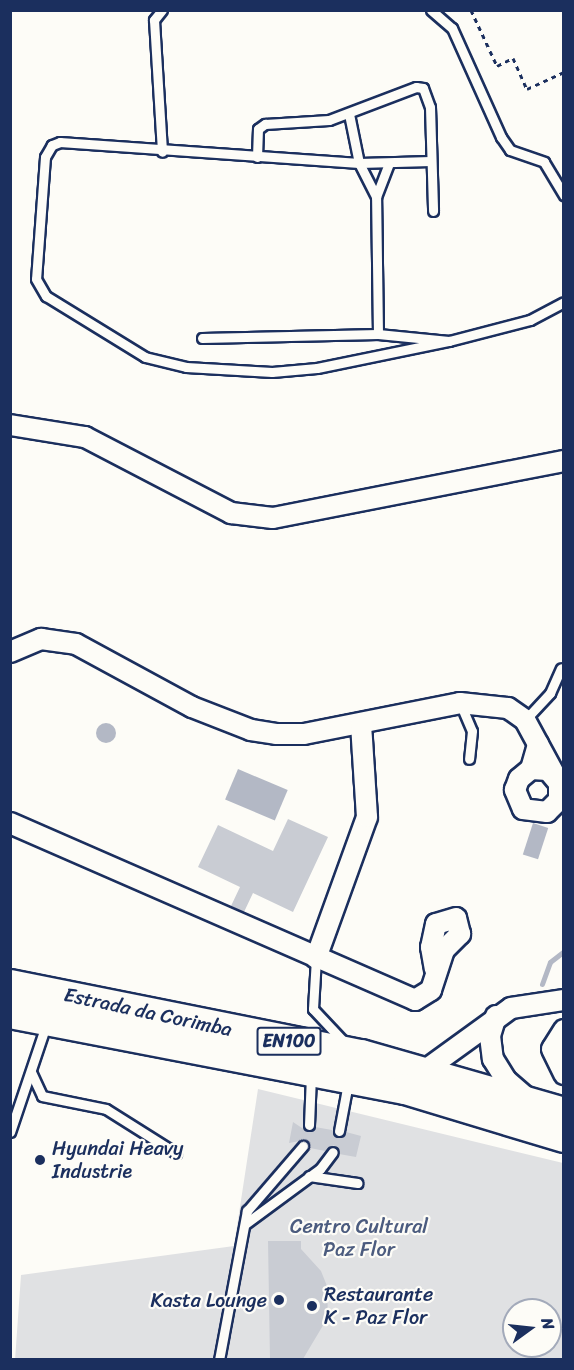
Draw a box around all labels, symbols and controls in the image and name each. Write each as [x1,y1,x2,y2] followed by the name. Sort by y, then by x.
[62,982,234,1042] street label: Estrada da Corimba
[256,1026,322,1056] road number: EN100
[52,1136,183,1183] place label: Hyundai Heavy Industrie
[33,1153,47,1167] marker: Hyundai Heavy Industrie
[290,1215,428,1262] park label: Centro Cultural Paz Flor
[324,1282,433,1329] place label: Restaurante K - Paz Flor
[151,1288,267,1312] place label: Kasta Lounge
[272,1293,286,1307] marker: Kasta Lounge
[502,1298,562,1358] north arrow
[305,1299,319,1313] marker: Restaurante K - Paz Flor
[532,1315,563,1333] text: N

